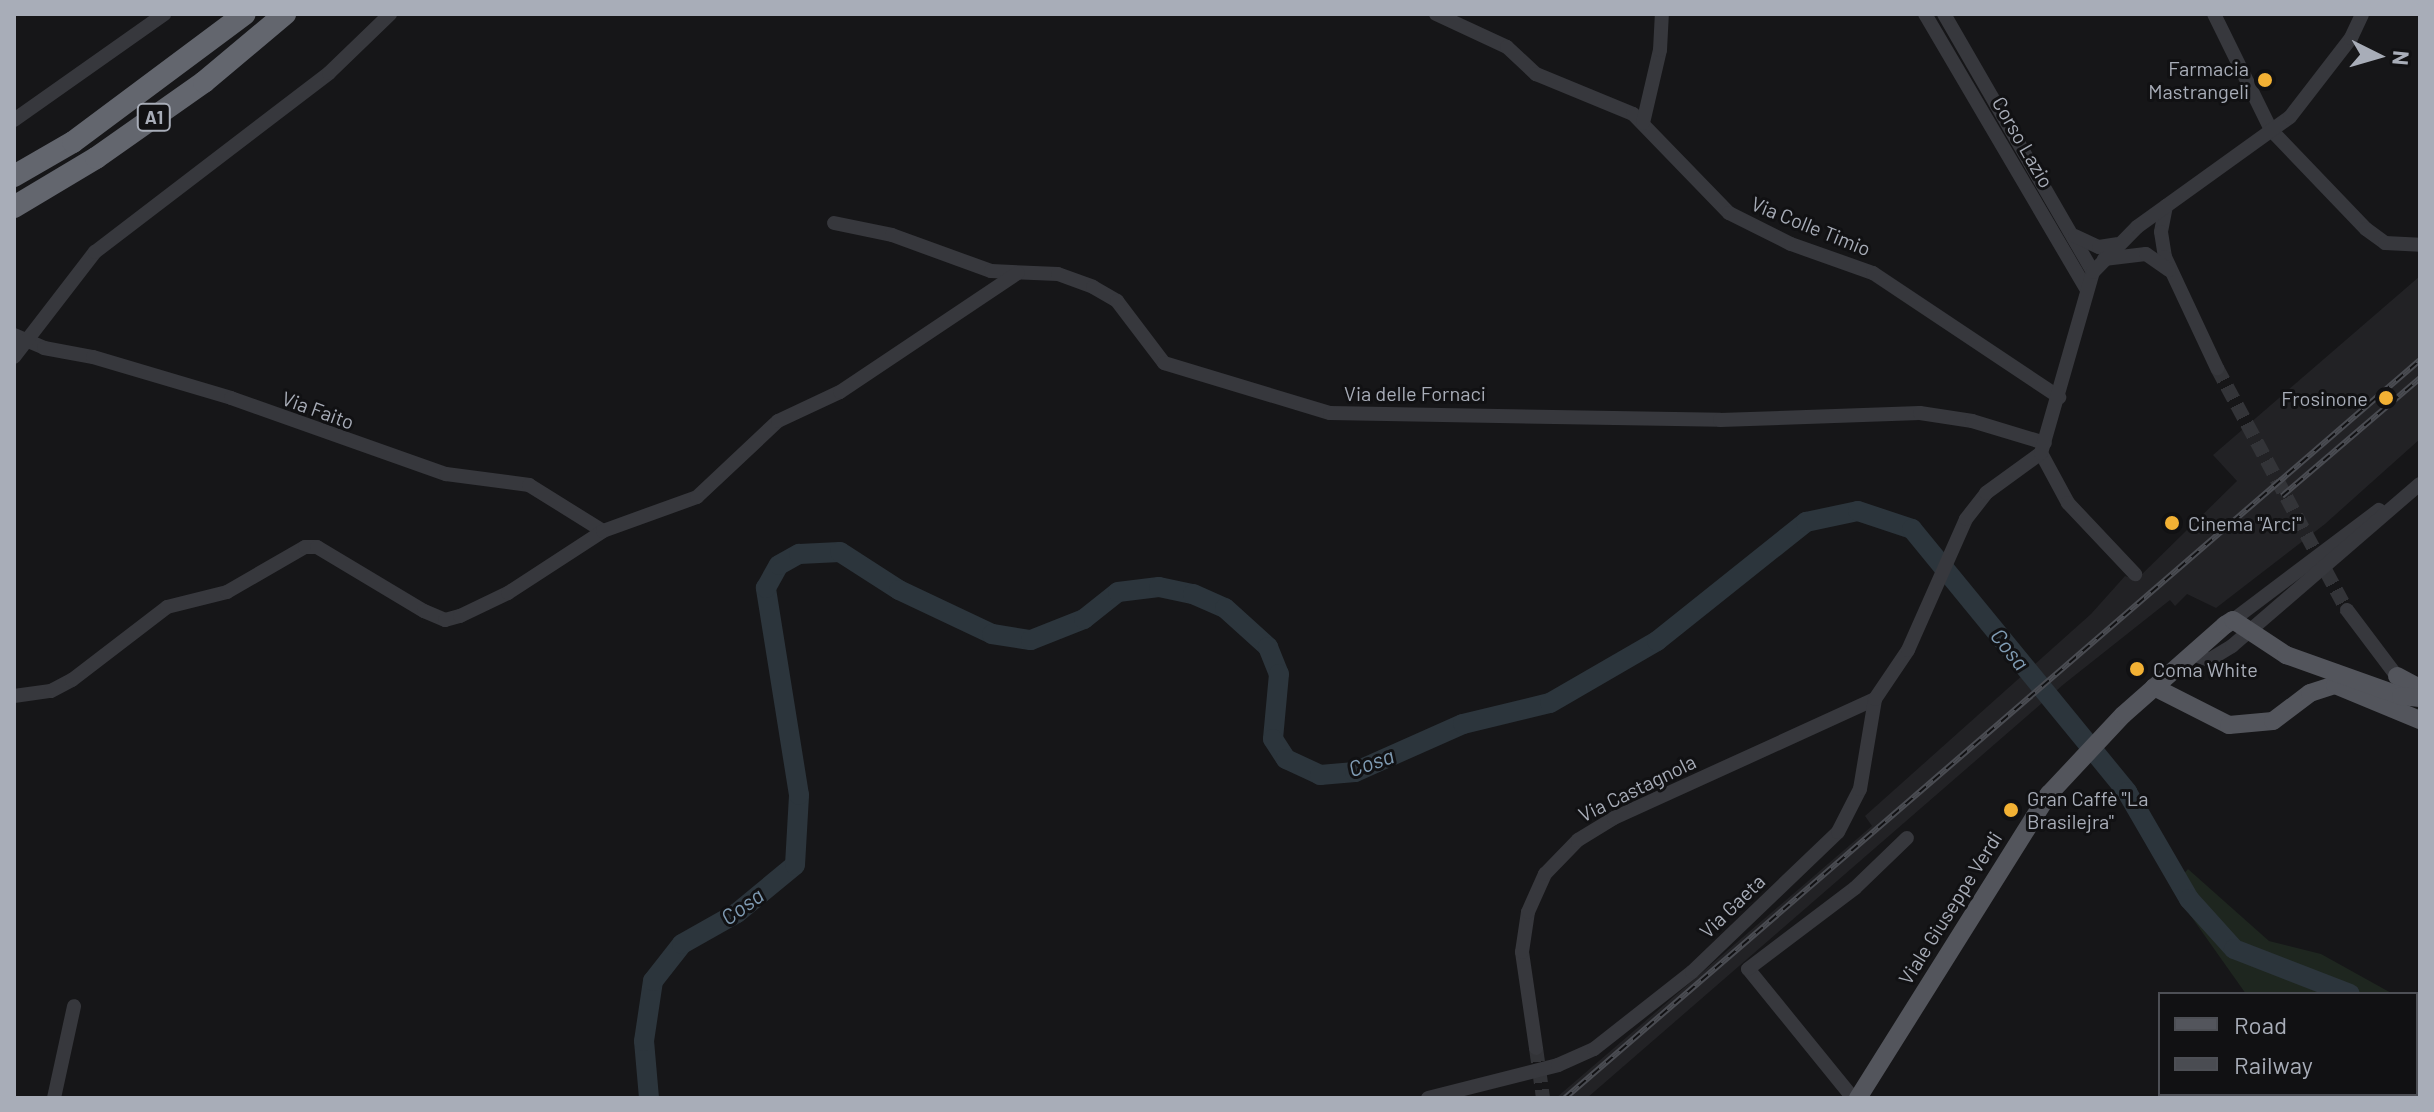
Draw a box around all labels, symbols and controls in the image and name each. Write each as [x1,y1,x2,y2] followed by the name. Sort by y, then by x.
[2338,16,2418,96] north arrow
[2388,50,2415,67] text: N
[2148,56,2249,103] place label: Farmacia Mastrangeli
[2256,71,2274,89] marker: Farmacia Mastrangeli
[1987,92,2059,192] street label: Corso Lazio
[136,103,172,131] road number: A1
[1748,191,1874,261] street label: Via Colle Timio
[1344,381,1486,405] street label: Via delle Fornaci
[279,386,357,434] street label: Via Faito
[2281,386,2368,410] place label: Frosinone
[2375,387,2397,409] marker: Frosinone
[2188,511,2301,535] place label: Cinema "Arci"
[2163,514,2181,532] marker: Cinema "Arci"
[1985,623,2035,675] water label: Cosa
[2153,657,2258,681] place label: Coma White
[2128,660,2146,678] marker: Coma White
[1345,742,1397,782] water label: Cosa
[1574,749,1700,827] street label: Via Castagnola
[2027,786,2148,833] place label: Gran Caffè "La Brasilejra"
[2002,801,2020,819] marker: Gran Caffè "La Brasilejra"
[1893,827,2007,989] street label: Viale Giuseppe Verdi
[1694,869,1770,943] street label: Via Gaeta
[715,882,769,930] water label: Cosa
[2158,992,2418,1096] legend
[2234,1010,2287,1039] text: Road
[2234,1050,2313,1079] text: Railway

